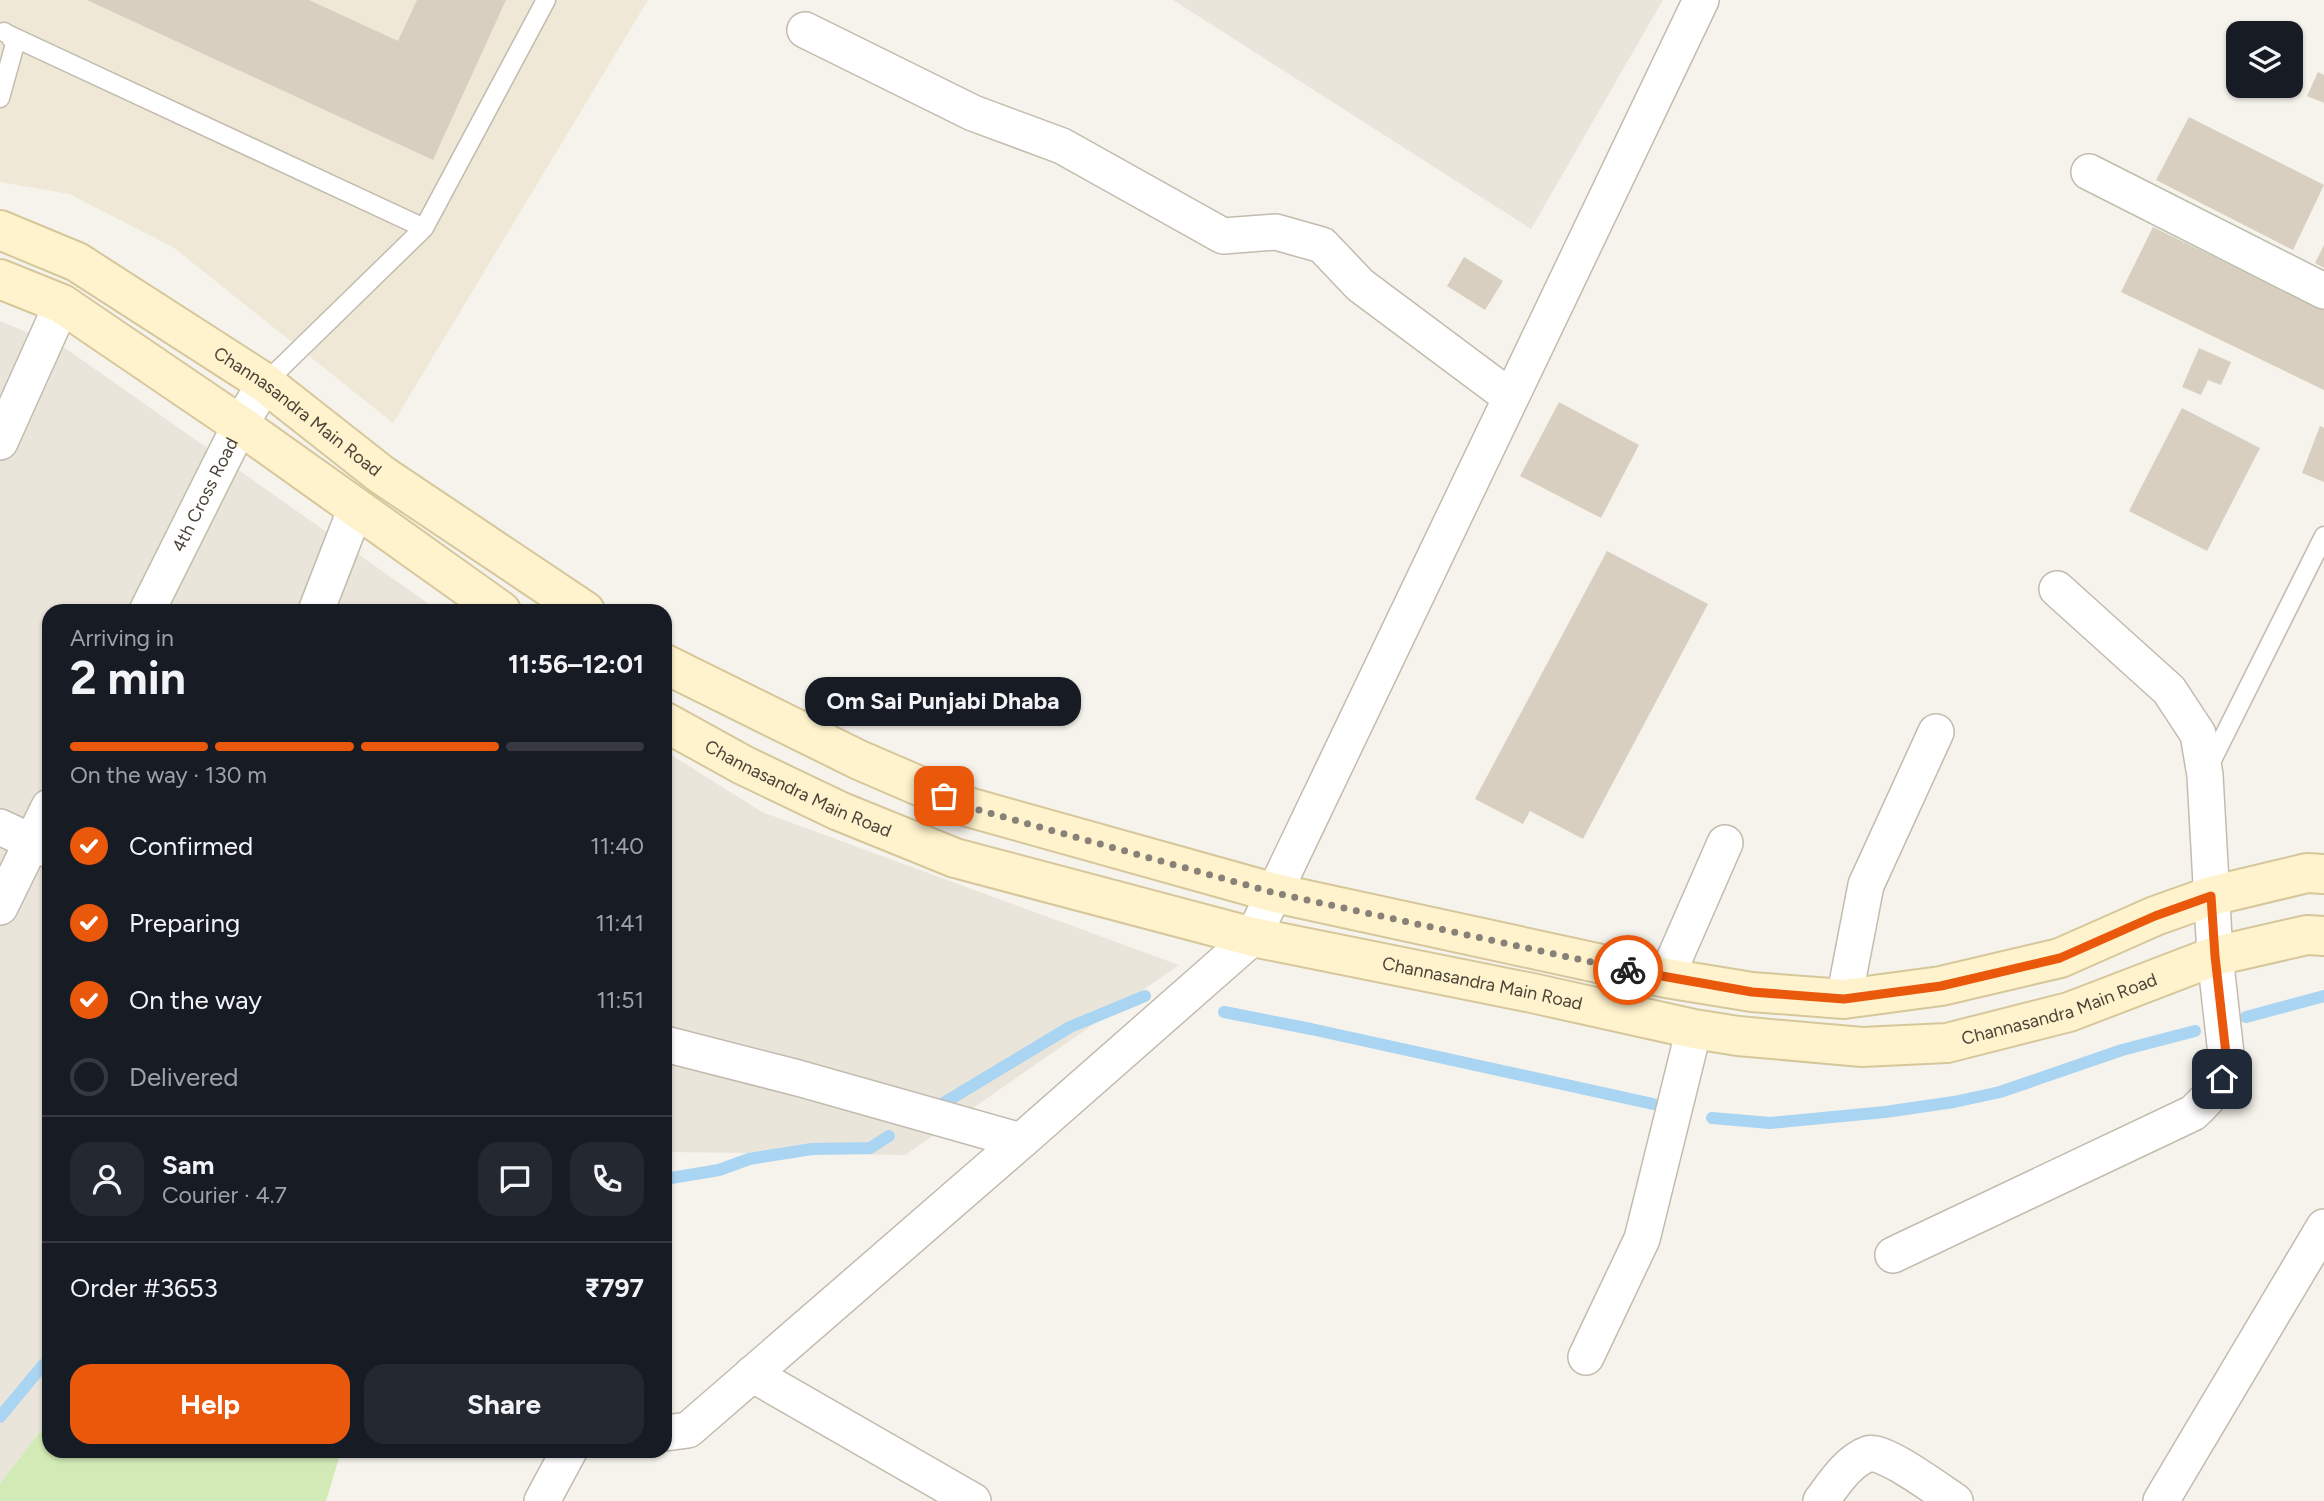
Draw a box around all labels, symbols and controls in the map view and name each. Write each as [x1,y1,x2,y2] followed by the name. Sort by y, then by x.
[2226,21,2303,98] map controls
[2226,21,2303,98] button: layers
[209,342,386,481] street label: Channasandra Main Road
[167,434,243,555] street label: 4th Cross Road
[70,624,174,652] text: Arriving in
[508,648,644,680] text: 11:56–12:01
[70,650,186,706] text: 2 min
[806,677,1082,726] callout: Om Sai Punjabi Dhaba
[827,687,1059,715] text: Om Sai Punjabi Dhaba
[701,735,895,842] street label: Channasandra Main Road
[70,761,267,789] text: On the way · 130 m
[914,766,974,826] pin
[925,777,963,815] icon: bag
[70,827,108,865] icon: check
[129,830,253,862] text: Confirmed
[590,832,644,860] text: 11:40
[70,904,108,942] icon: check
[129,907,240,939] text: Preparing
[595,909,644,937] text: 11:41
[1593,935,1663,1005] courier
[1609,951,1647,989] icon: bike
[1380,952,1585,1015] street label: Channasandra Main Road
[1959,968,2160,1050] street label: Channasandra Main Road
[70,981,108,1019] icon: check
[129,984,262,1016] text: On the way
[596,986,644,1014] text: 11:51
[2192,1049,2252,1109] pin
[2203,1060,2241,1098] icon: home
[129,1061,238,1093] text: Delivered
[70,1142,144,1216] button: person
[478,1142,552,1216] button: chat
[570,1142,644,1216] button: phone
[162,1149,214,1181] text: Sam
[162,1181,287,1209] text: Courier · 4.7
[70,1272,218,1304] text: Order #3653
[584,1272,644,1304] text: ₹797
[70,1364,350,1444] button: Help
[364,1364,644,1444] button: Share

